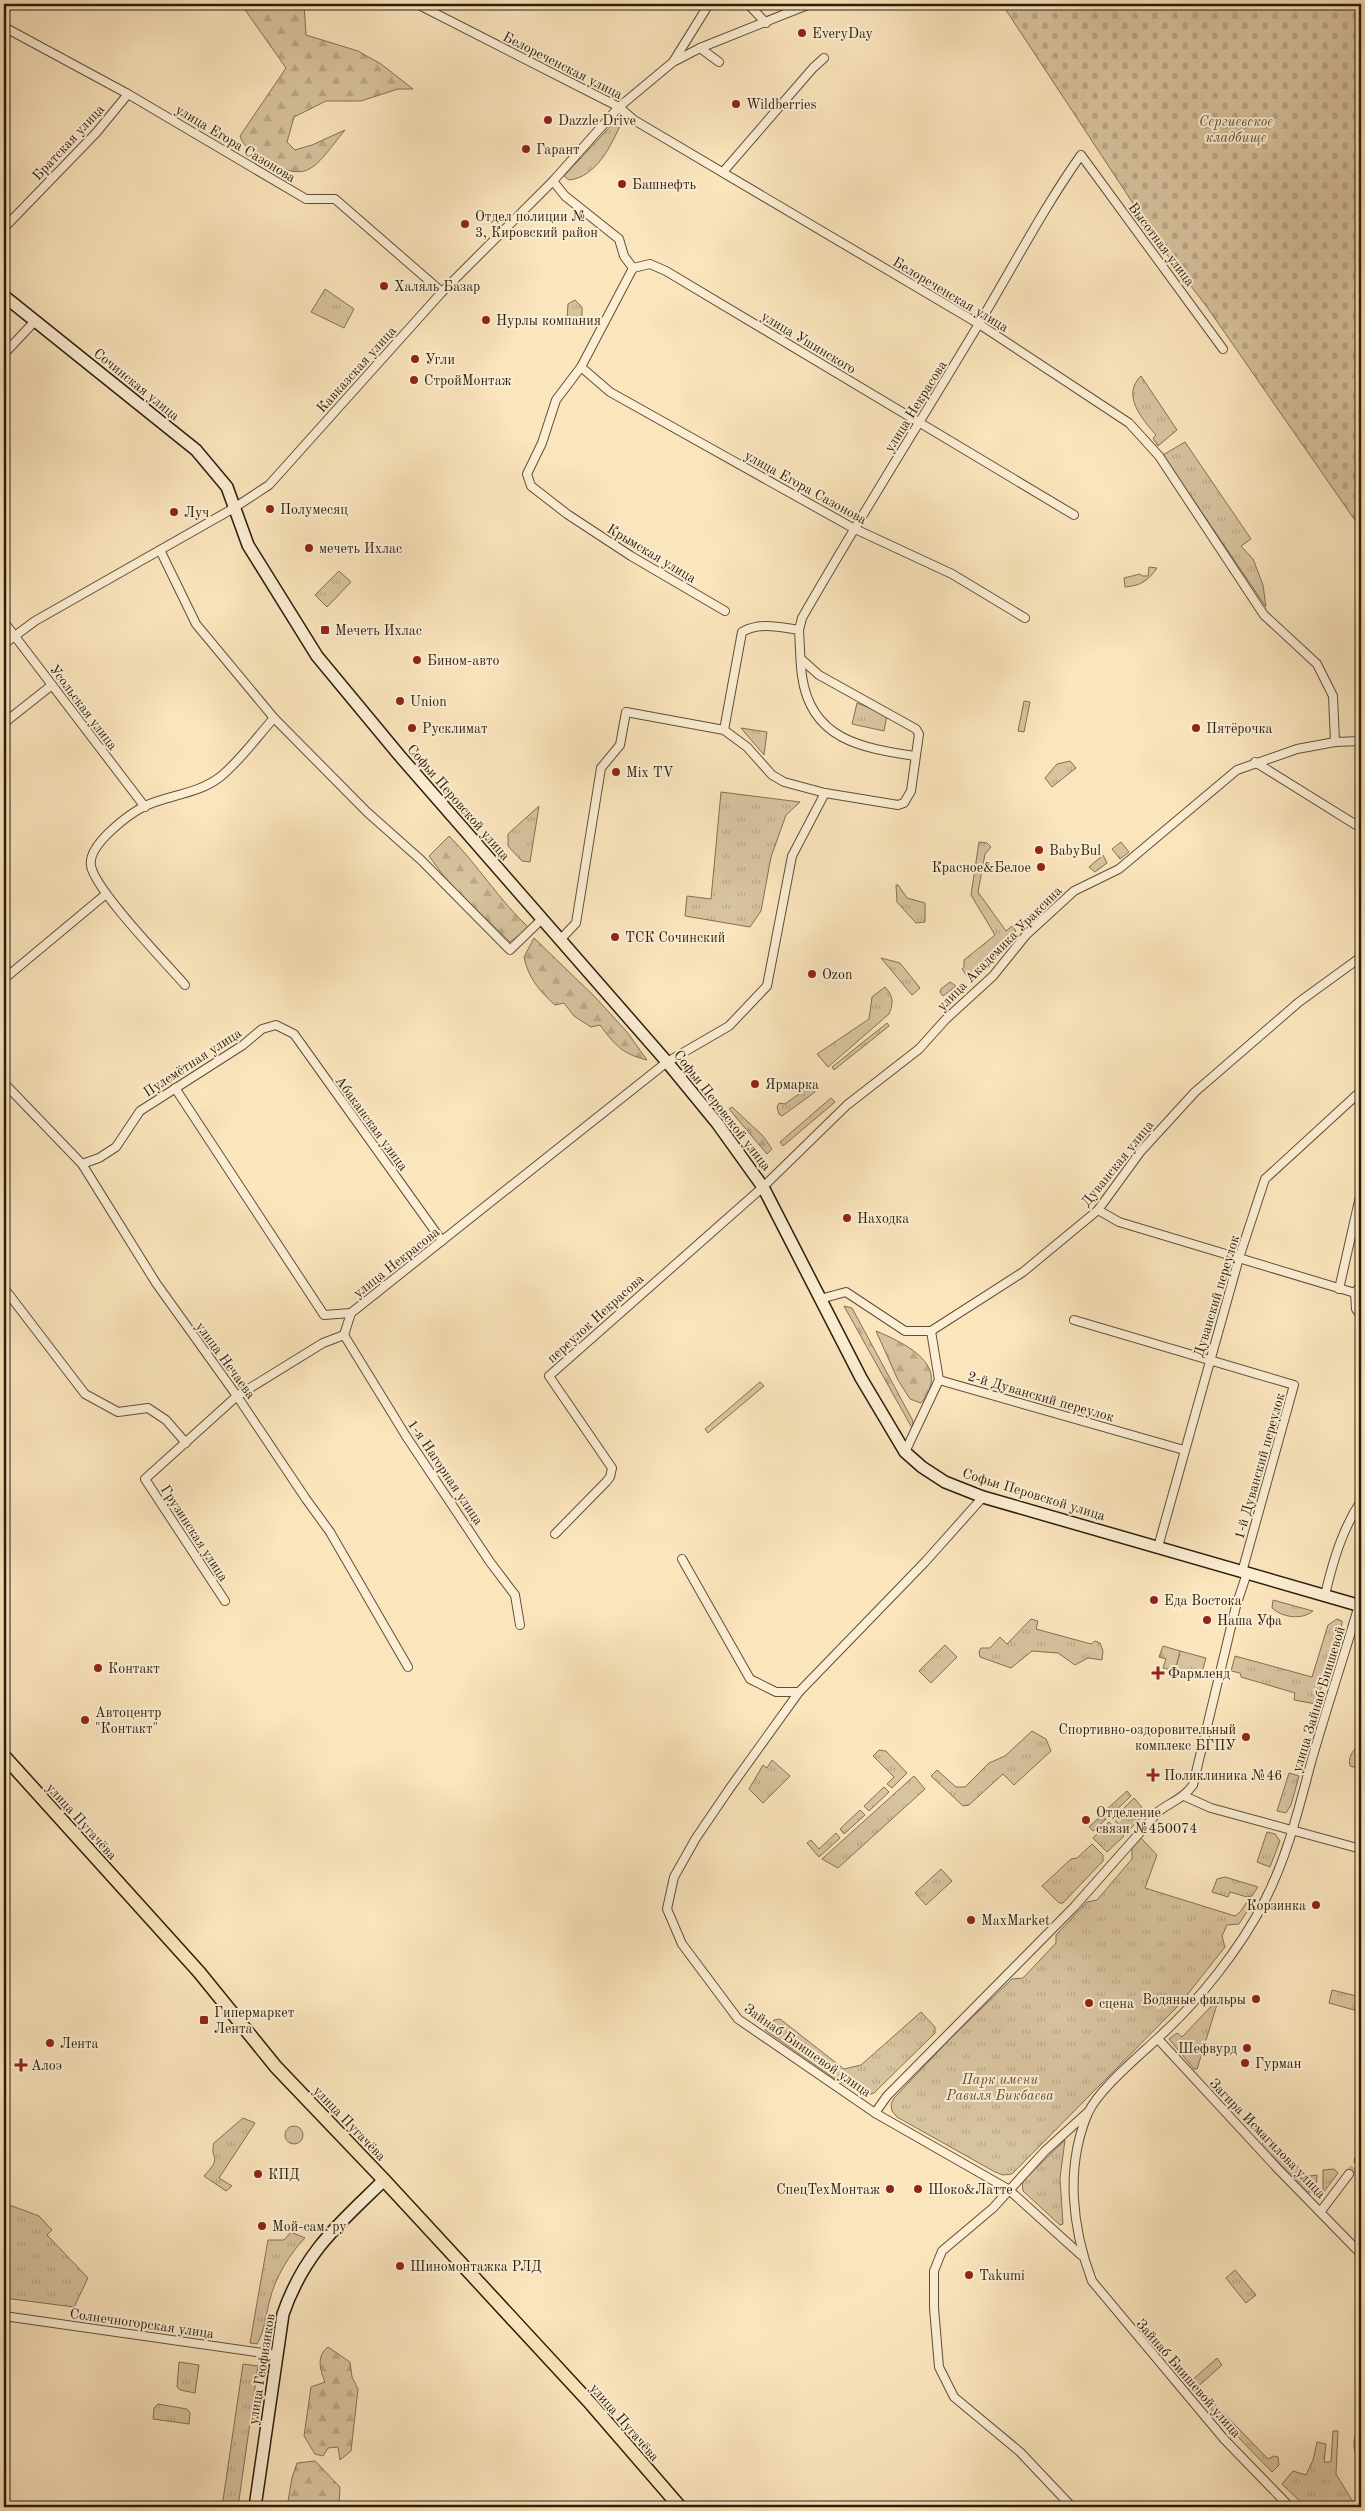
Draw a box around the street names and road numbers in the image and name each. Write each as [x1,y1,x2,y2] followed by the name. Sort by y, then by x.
[500,30,625,102] street label: Белореченская улица
[30,102,107,183] street label: Братская улица
[173,102,298,185] street label: улица Егора Сазонова
[1125,200,1197,289] street label: Высотная улица
[890,255,1011,335] street label: Белореченская улица
[759,309,858,377] street label: улица Ушинского
[314,324,399,416] street label: Кавказская улица
[91,346,182,423] street label: Сочинская улица
[882,358,950,455] street label: улица Некрасова
[742,448,869,527] street label: улица Егора Сазонова
[605,522,698,586] street label: Крымская улица
[47,662,120,753] street label: Усольская улица
[403,742,512,864] street label: Софьи Перовской улица
[935,884,1065,1014] street label: улица Академика Ураксина
[141,1026,244,1100] street label: Пулемётная улица
[670,1048,774,1174] street label: Софьи Перовской улица
[332,1074,410,1174] street label: Абаканская улица
[1079,1118,1157,1209] street label: Дуванская улица
[351,1225,442,1301] street label: улица Некрасова
[1192,1234,1242,1359] street label: Дуванский переулок
[545,1272,647,1366] street label: переулок Некрасова
[193,1320,258,1402] street label: улица Нечаева
[966,1369,1115,1425] street label: 2-й Дуванский переулок
[1232,1392,1288,1541] street label: 1-й Дуванский переулок
[405,1417,486,1528] street label: 1-я Нагорная улица
[960,1467,1107,1524] street label: Софьи Перовской улица
[158,1483,231,1584] street label: Грузинская улица
[1290,1625,1348,1774] street label: улица Зайнаб Биишевой
[43,1781,119,1863] street label: улица Пугачёва
[741,2002,874,2100] street label: Зайнаб Биишевой улица
[1207,2076,1328,2201] street label: Загира Исмагилова улица
[310,2084,388,2164] street label: улица Пугачёва
[69,2307,215,2341] street label: Солнечногорская улица
[246,2312,279,2426] street label: улица Геофизиков
[1133,2317,1243,2441] street label: Зайнаб Биишевой улица
[587,2381,662,2464] street label: улица Пугачёва

